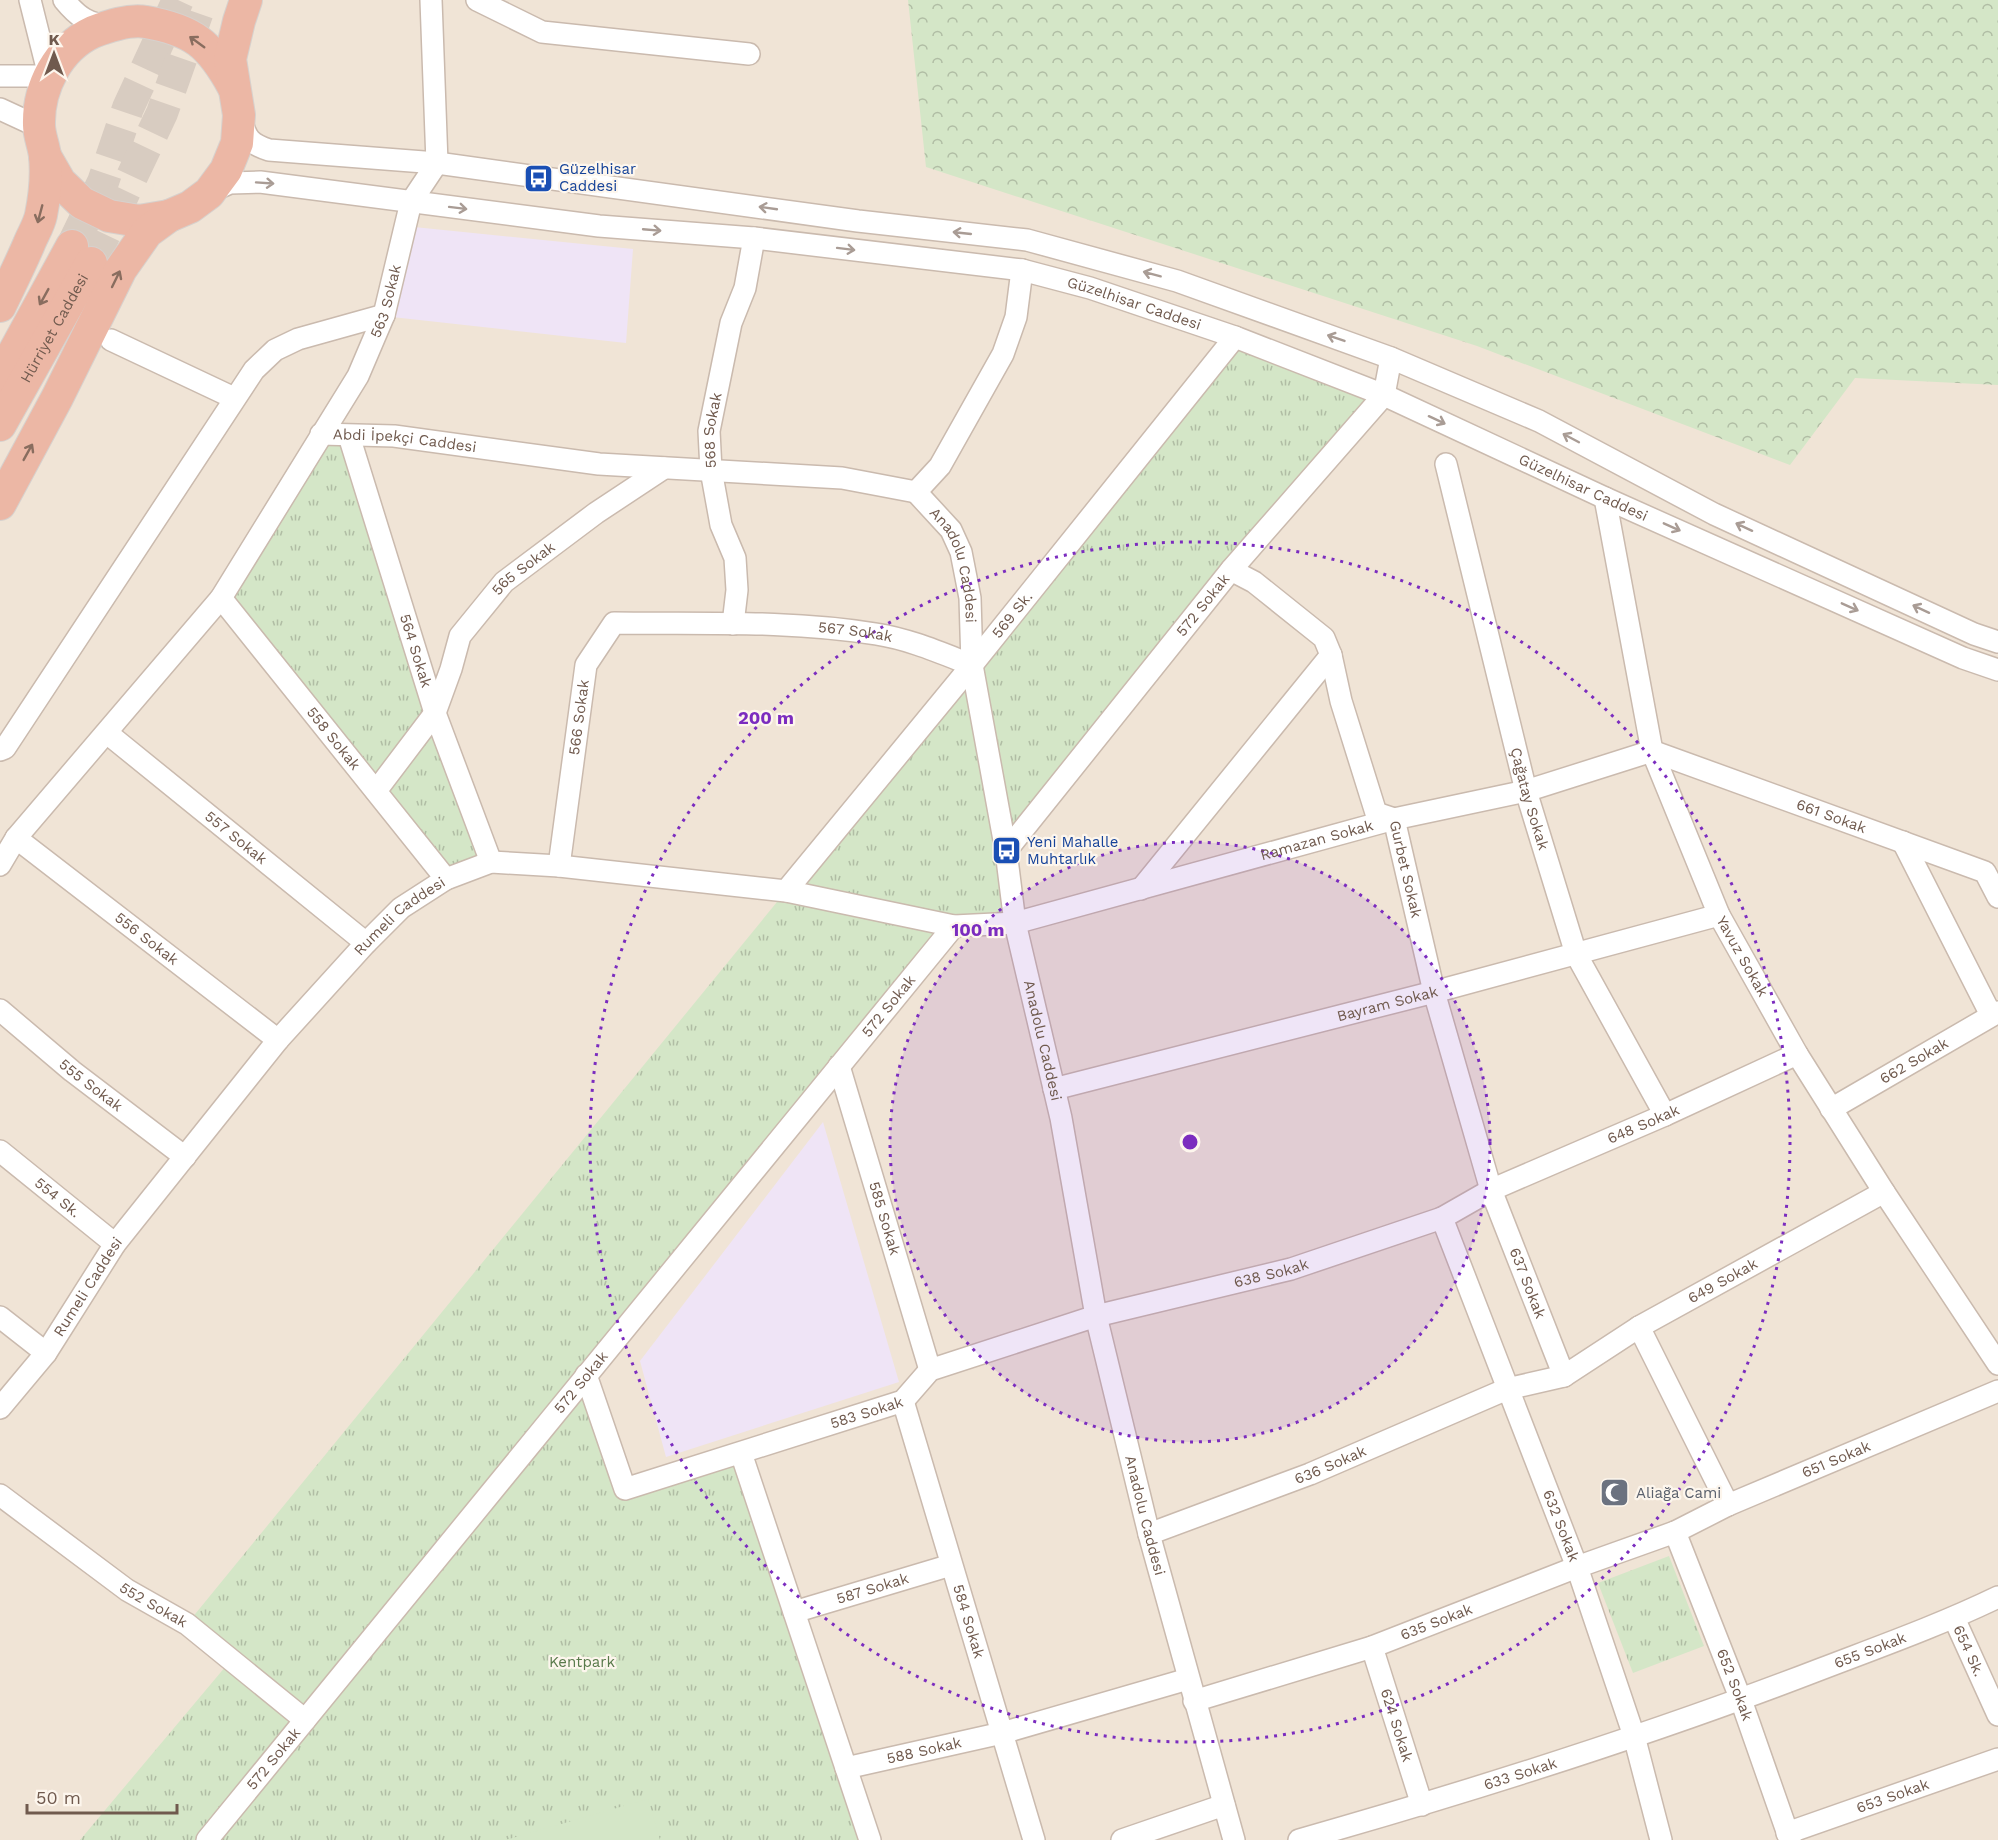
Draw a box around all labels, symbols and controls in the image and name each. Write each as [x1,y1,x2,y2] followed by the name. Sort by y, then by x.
[24,24,84,84] north arrow
[48,30,60,49] text: K
[190,35,206,48] one-way arrow
[559,160,636,195] place label: Güzelhisar Caddesi
[522,162,554,194] bus stop icon: Güzelhisar Caddesi
[254,177,274,188] one-way arrow
[448,203,467,214] one-way arrow
[759,203,779,214] one-way arrow
[34,204,46,223] one-way arrow
[641,225,661,236] one-way arrow
[952,227,972,238] one-way arrow
[835,244,855,255] one-way arrow
[366,262,405,341] street label: 563 Sokak
[1143,268,1162,279] one-way arrow
[111,270,123,288] one-way arrow
[17,271,92,386] street label: Hürriyet Caddesi
[1065,273,1203,334] street label: Güzelhisar Caddesi
[38,288,50,305] one-way arrow
[1327,332,1346,343] one-way arrow
[700,390,726,469] street label: 568 Sokak
[1428,414,1446,426] one-way arrow
[333,425,478,456] street label: Abdi İpekçi Caddesi
[1562,432,1580,443] one-way arrow
[23,444,34,462] one-way arrow
[1516,450,1651,525] street label: Güzelhisar Caddesi
[926,504,980,623] street label: Anadolu Caddesi
[1735,521,1753,533] one-way arrow
[1662,522,1680,534] one-way arrow
[488,538,559,599] street label: 565 Sokak
[1172,570,1234,640] street label: 572 Sokak
[988,588,1036,642] street label: 569 Sk.
[1840,602,1858,613] one-way arrow
[1912,602,1930,613] one-way arrow
[396,612,436,690] street label: 564 Sokak
[817,618,895,646] street label: 567 Sokak
[565,678,593,756] street label: 566 Sokak
[303,703,365,774] street label: 558 Sokak
[738,707,794,728] text: 200 m
[1507,746,1553,853] street label: Çağatay Sokak
[1794,795,1869,837] street label: 661 Sokak
[201,807,271,868] street label: 557 Sokak
[1258,816,1376,864] street label: Ramazan Sokak
[1386,819,1426,920] street label: Gurbet Sokak
[1027,833,1118,868] place label: Yeni Mahalle Muhtarlık
[990,835,1022,867] bus stop icon: Yeni Mahalle Muhtarlık
[350,873,448,959] street label: Rumeli Caddesi
[111,908,183,969] street label: 556 Sokak
[1712,913,1772,1000] street label: Yavuz Sokak
[951,919,1005,940] text: 100 m
[858,971,920,1041] street label: 572 Sokak
[1020,978,1066,1102] street label: Anadolu Caddesi
[1335,982,1440,1025] street label: Bayram Sokak
[1877,1034,1952,1088] street label: 662 Sokak
[55,1055,127,1116] street label: 555 Sokak
[1605,1100,1683,1148] street label: 648 Sokak
[1180,1132,1200,1152] centre of rings
[31,1174,84,1221] street label: 554 Sk.
[865,1179,904,1258] street label: 585 Sokak
[50,1233,126,1340] street label: Rumeli Caddesi
[1506,1245,1550,1321] street label: 637 Sokak
[1685,1254,1761,1307] street label: 649 Sokak
[1232,1255,1311,1291] street label: 638 Sokak
[550,1347,612,1417] street label: 572 Sokak
[828,1392,906,1432] street label: 583 Sokak
[1799,1437,1874,1482] street label: 651 Sokak
[1292,1442,1369,1488] street label: 636 Sokak
[1121,1453,1169,1577] street label: Anadolu Caddesi
[1599,1477,1631,1509] mosque icon: Aliağa Cami
[1636,1484,1721,1502] place label: Aliağa Cami
[1539,1487,1583,1565] street label: 632 Sokak
[834,1569,911,1608] street label: 587 Sokak
[116,1578,191,1632] street label: 552 Sokak
[949,1582,988,1661] street label: 584 Sokak
[1398,1600,1475,1644] street label: 635 Sokak
[1949,1622,1988,1679] street label: 654 Sk.
[1832,1628,1909,1672] street label: 655 Sokak
[1713,1646,1757,1724] street label: 652 Sokak
[549,1653,615,1671] park label: Kentpark
[1377,1686,1417,1764] street label: 624 Sokak
[243,1724,304,1793] street label: 572 Sokak
[885,1733,964,1768] street label: 588 Sokak
[1481,1754,1560,1794] street label: 633 Sokak
[1854,1775,1932,1817] street label: 653 Sokak
[27,1777,177,1815] scale bar
[36,1787,81,1808] text: 50 m

